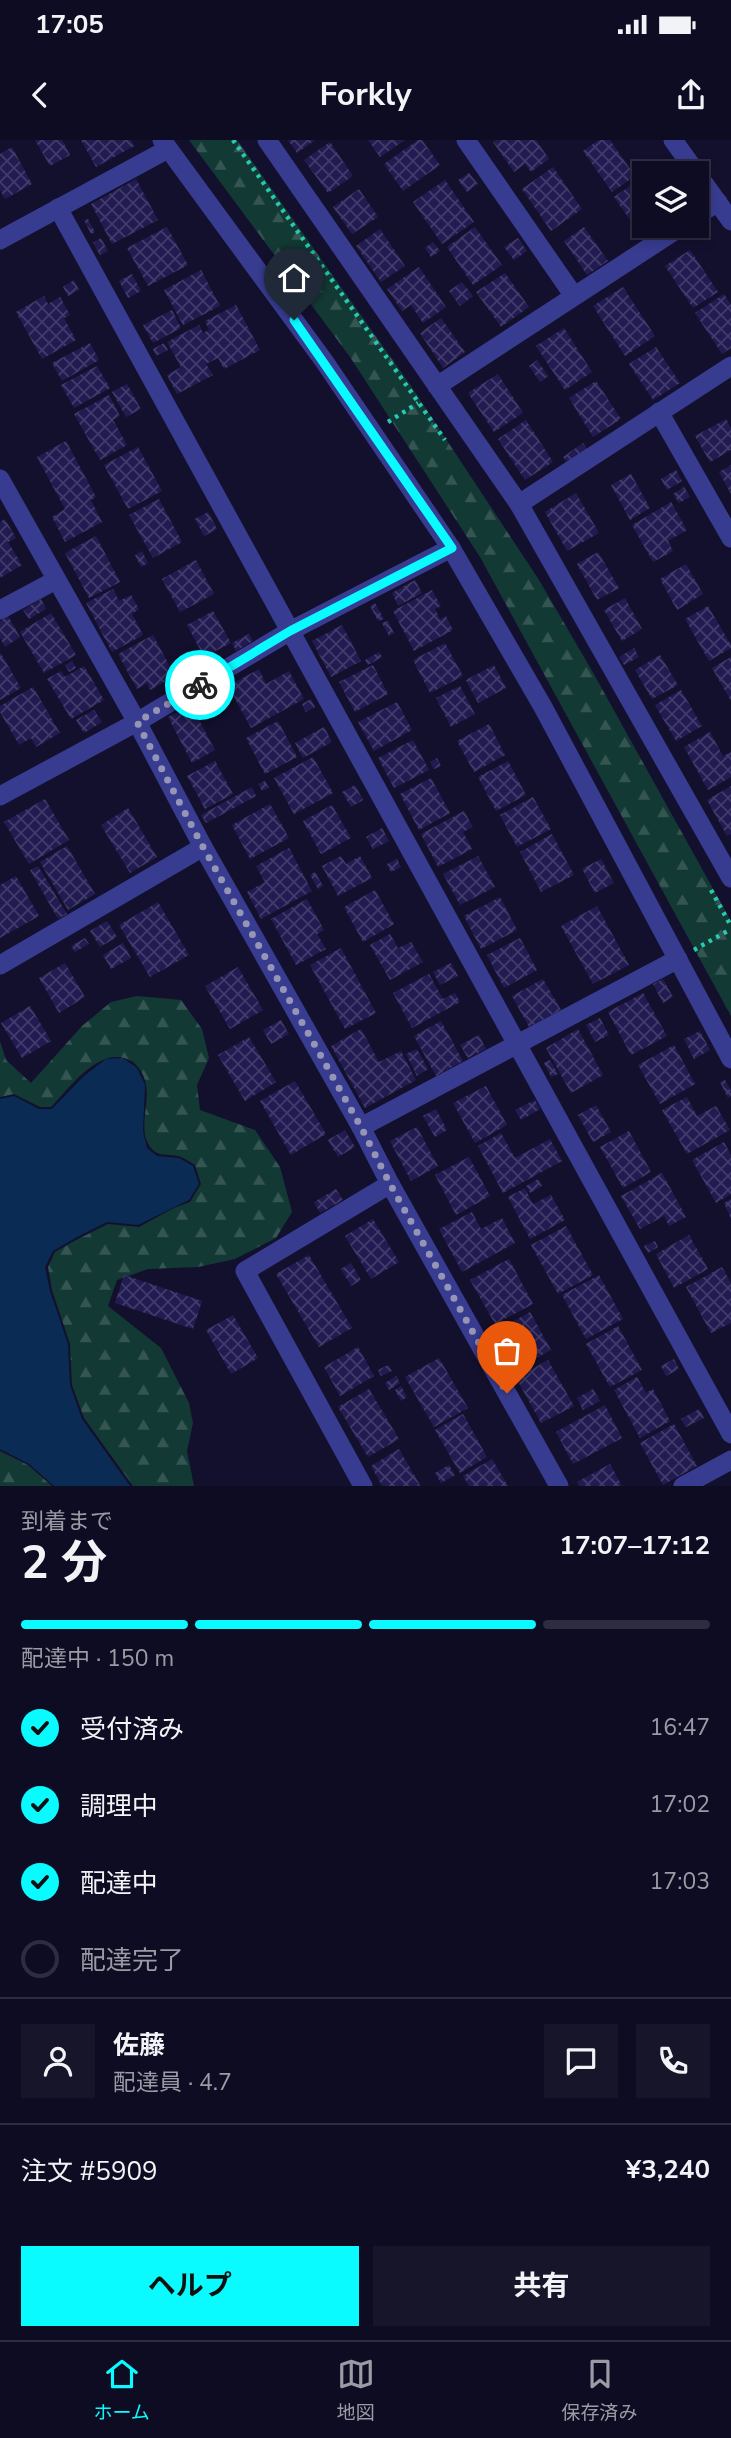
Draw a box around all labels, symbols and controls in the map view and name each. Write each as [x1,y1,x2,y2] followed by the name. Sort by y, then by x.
[35,7,104,42] text: 17:05
[319,73,412,116] text: Forkly
[21,76,59,114] icon: back
[672,76,710,114] icon: share
[632,161,709,238] map controls
[632,161,709,238] button: layers
[264,248,324,320] pin
[275,259,313,297] icon: home
[165,650,235,720] courier
[181,666,219,704] icon: bike
[477,1321,537,1393] pin
[488,1332,526,1370] icon: bag
[21,1506,113,1537] text: 到着まで
[559,1528,710,1563] text: 17:07–17:12
[21,1531,107,1594] text: 2 分
[21,1643,174,1674] text: 配達中 · 150 m
[21,1709,59,1747] icon: check
[80,1712,184,1747] text: 受付済み
[650,1712,710,1743] text: 16:47
[21,1786,59,1824] icon: check
[80,1789,158,1824] text: 調理中
[650,1789,710,1820] text: 17:02
[21,1863,59,1901] icon: check
[80,1866,158,1901] text: 配達中
[650,1866,710,1897] text: 17:03
[80,1943,184,1978] text: 配達完了
[21,2024,95,2098] button: person
[544,2024,618,2098] button: chat
[636,2024,710,2098] button: phone
[113,2028,165,2063] text: 佐藤
[113,2067,232,2098] text: 配達員 · 4.7
[626,2152,710,2187] text: ¥3,240
[21,2154,158,2189] text: 注文 #5909
[21,2246,359,2326] button: ヘルプ
[373,2246,710,2326] button: 共有
[93,2355,150,2426] tab: ホーム
[337,2355,375,2426] tab: 地図
[562,2355,638,2426] tab: 保存済み

